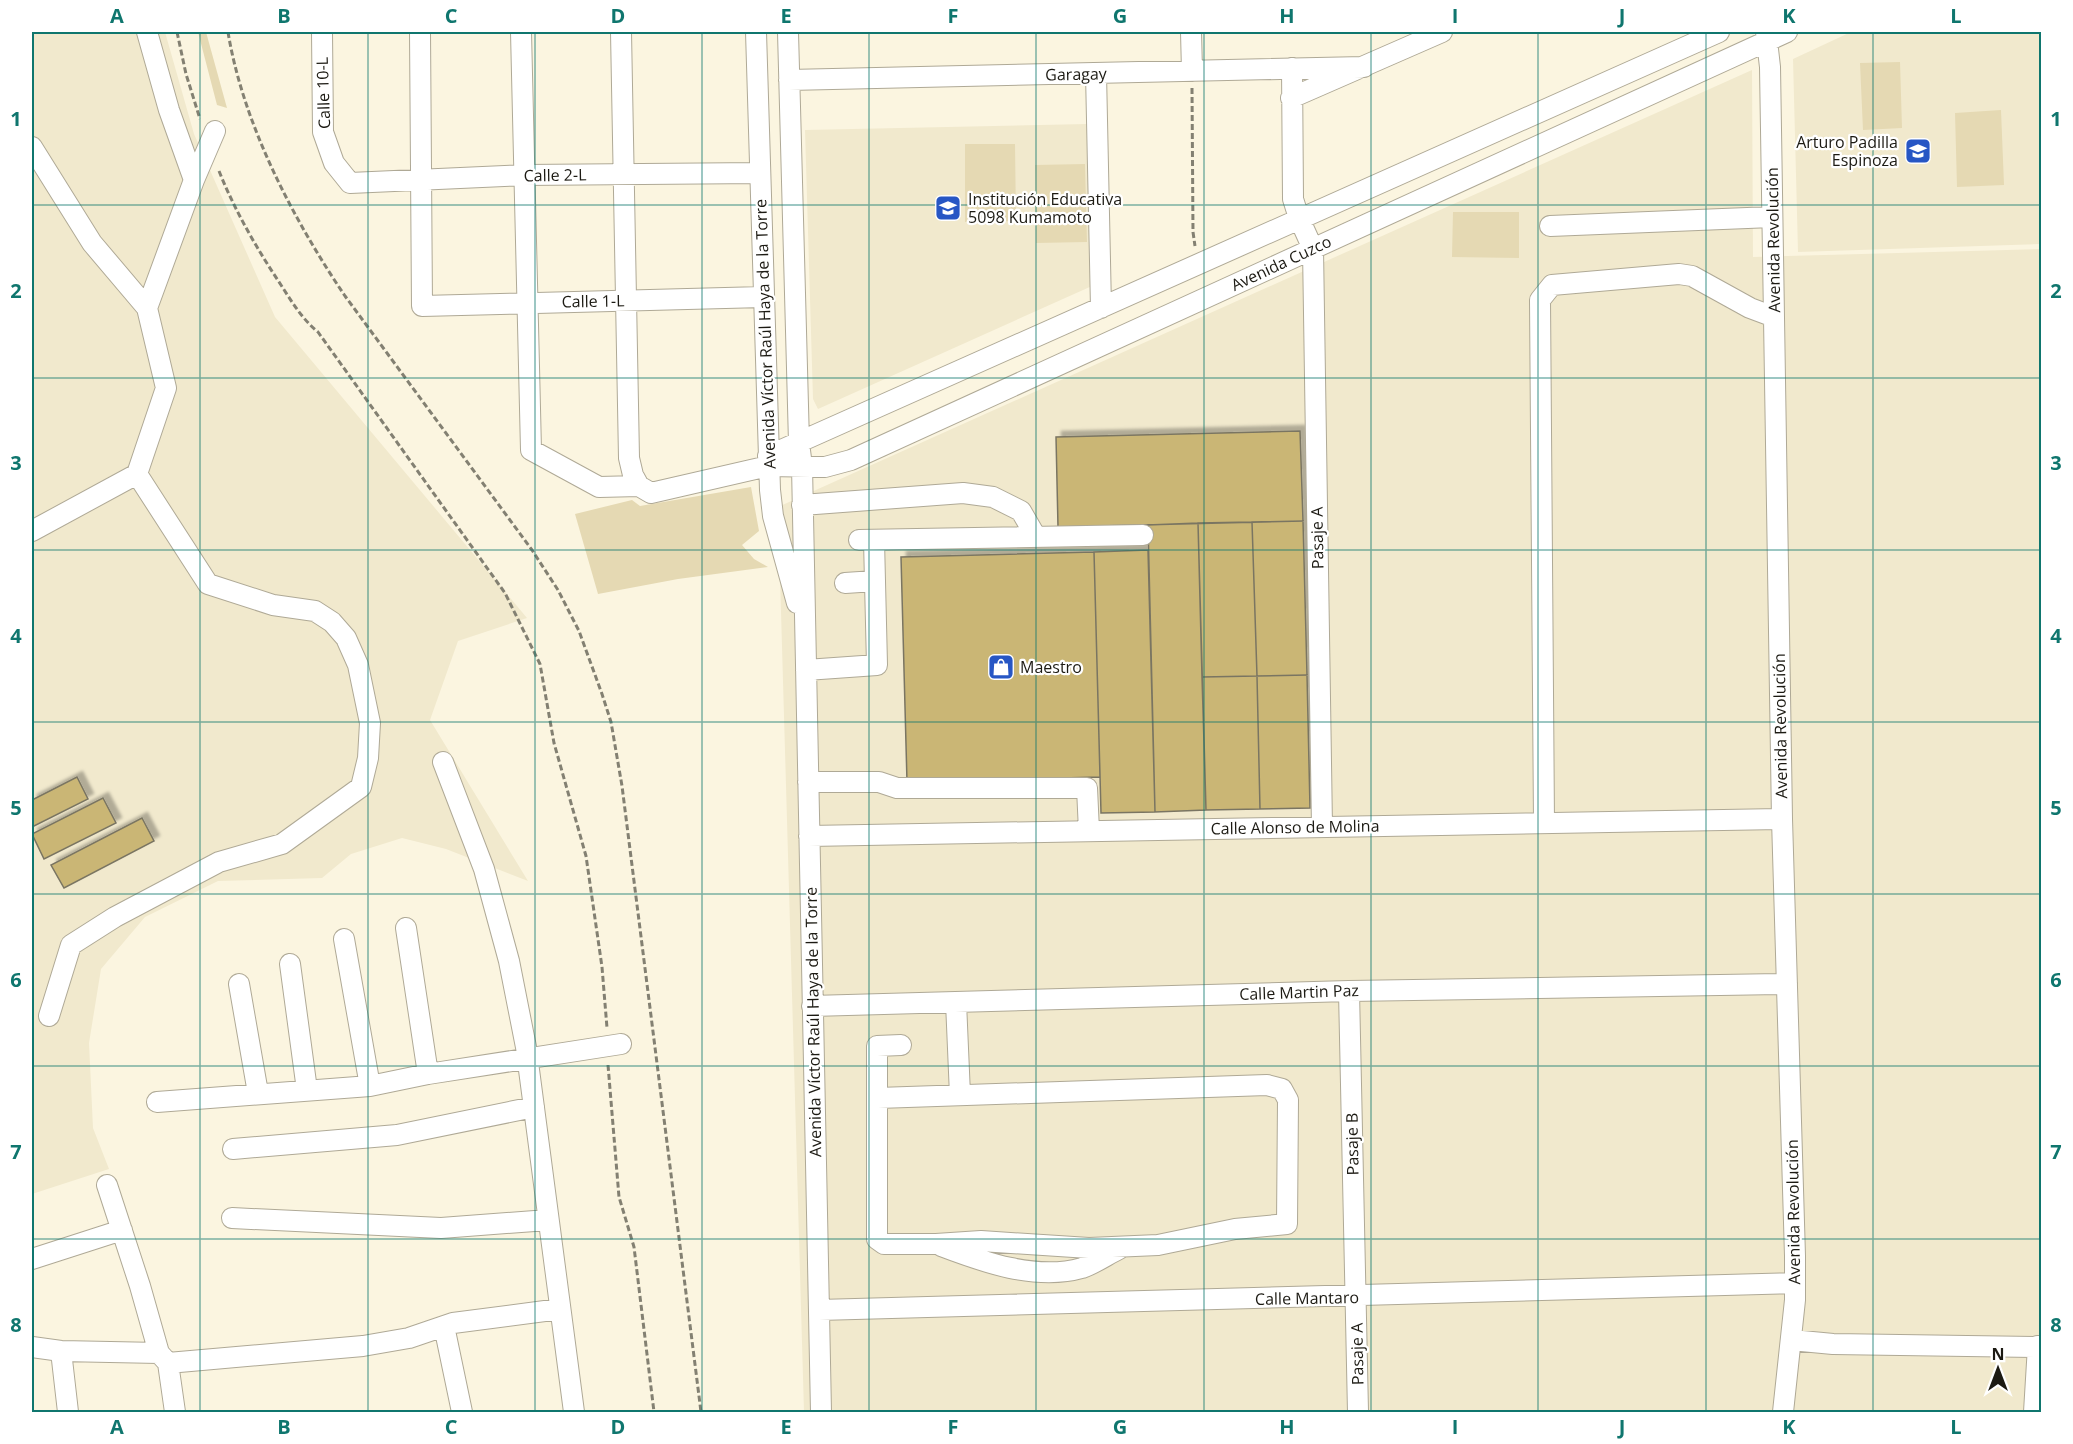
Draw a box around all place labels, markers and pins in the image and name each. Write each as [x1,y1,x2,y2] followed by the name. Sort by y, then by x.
[1796,131,1898,171] place label: Arturo Padilla Espinoza
[1903,136,1933,166] school or university icon: Arturo Padilla Espinoza
[968,188,1122,228] place label: Institución Educativa 5098 Kumamoto
[933,193,963,223] school or university icon: Institución Educativa 5098 Kumamoto
[986,652,1016,682] shop icon: Maestro
[1020,656,1082,678] place label: Maestro

